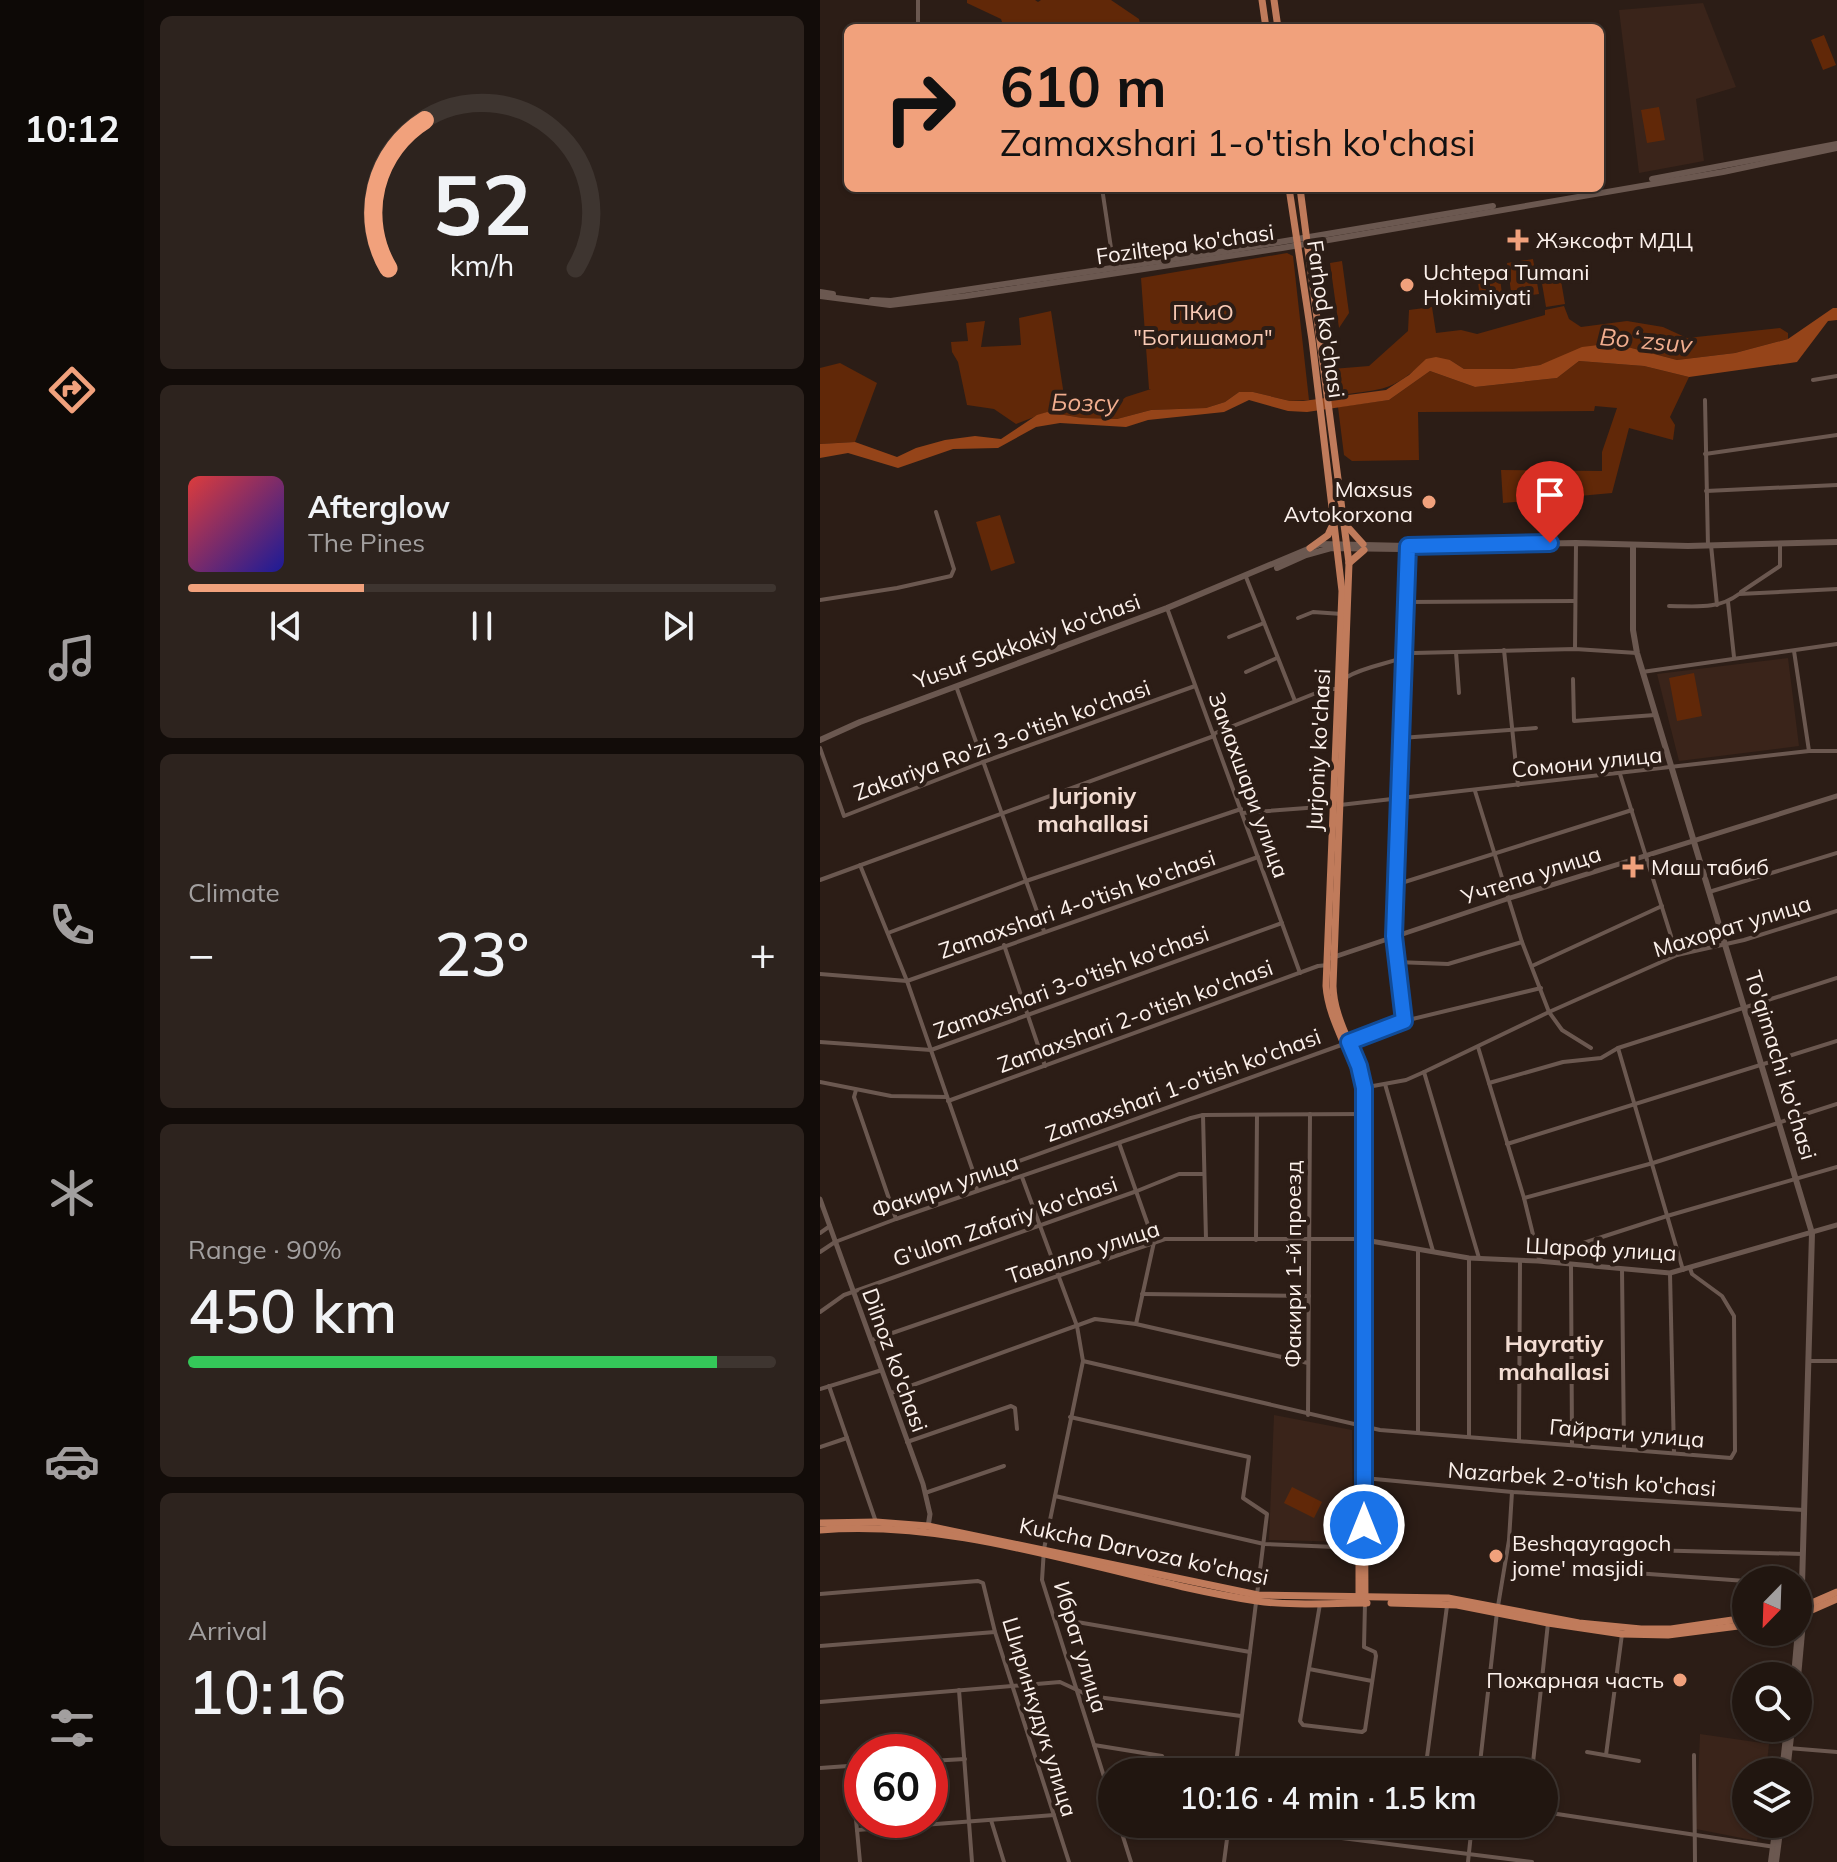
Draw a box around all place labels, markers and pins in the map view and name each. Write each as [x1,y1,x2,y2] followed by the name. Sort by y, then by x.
[1536,226,1693,254] place label: Жэксофт МДЦ
[1507,229,1529,251] marker: Жэксофт МДЦ
[1423,258,1590,311] place label: Uchtepa Tumani Hokimiyati
[1398,276,1416,294] marker: Uchtepa Tumani Hokimiyati
[1516,461,1584,543] pin
[1284,475,1413,528] place label: Maxsus Avtokorxona
[1420,493,1438,511] marker: Maxsus Avtokorxona
[1651,853,1769,881] place label: Маш табиб
[1622,856,1644,878] marker: Маш табиб
[1510,1529,1671,1582] place label: Beshqayragoch jome' masjidi
[1487,1547,1505,1565] marker: Beshqayragoch jome' masjidi
[1486,1666,1664,1694] place label: Пожарная часть
[1671,1671,1689,1689] marker: Пожарная часть

